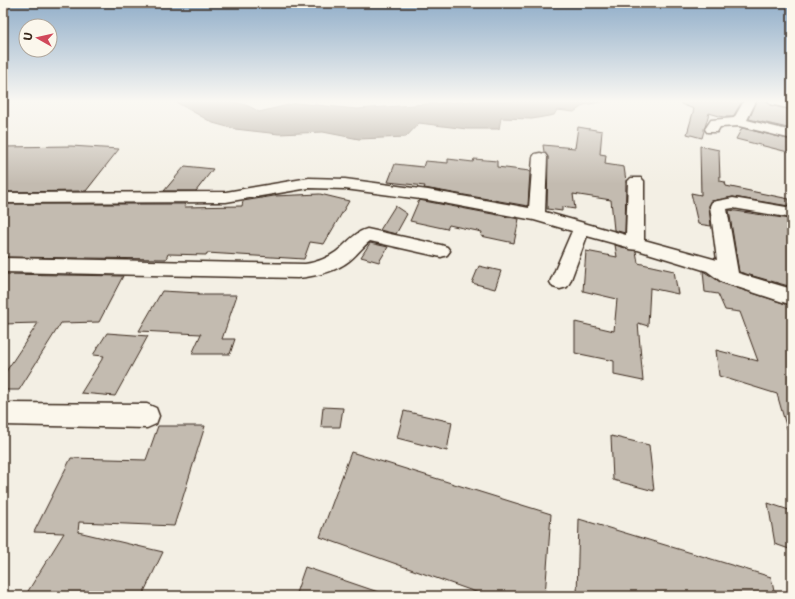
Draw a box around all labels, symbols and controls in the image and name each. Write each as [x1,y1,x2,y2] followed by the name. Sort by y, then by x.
[18,18,58,58] north arrow
[19,31,37,42] text: U

